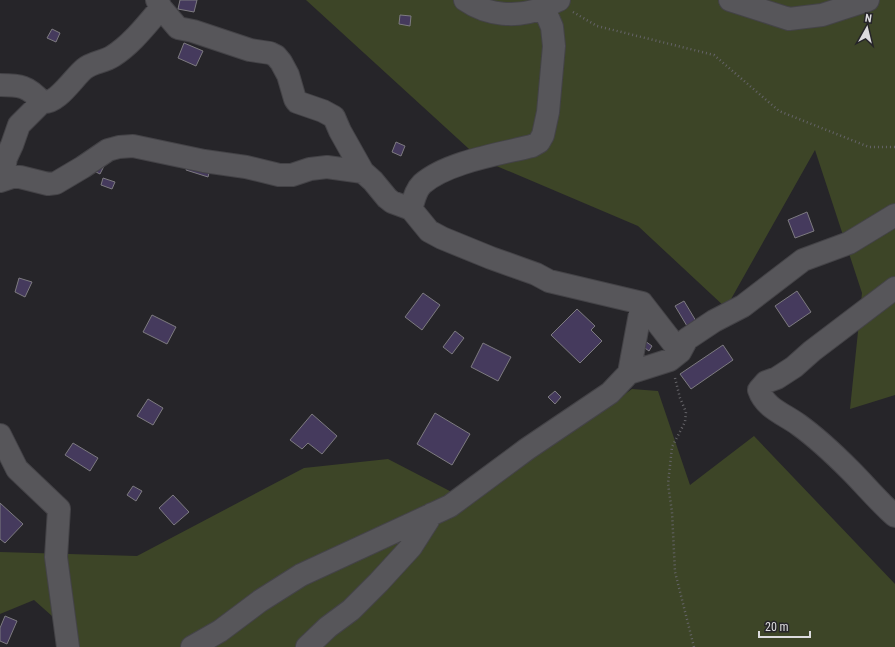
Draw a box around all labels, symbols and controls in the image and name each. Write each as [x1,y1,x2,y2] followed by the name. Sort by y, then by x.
[847,8,887,48] north arrow
[864,12,873,26] text: N
[759,613,810,639] scale bar
[765,620,789,634] text: 20 m

